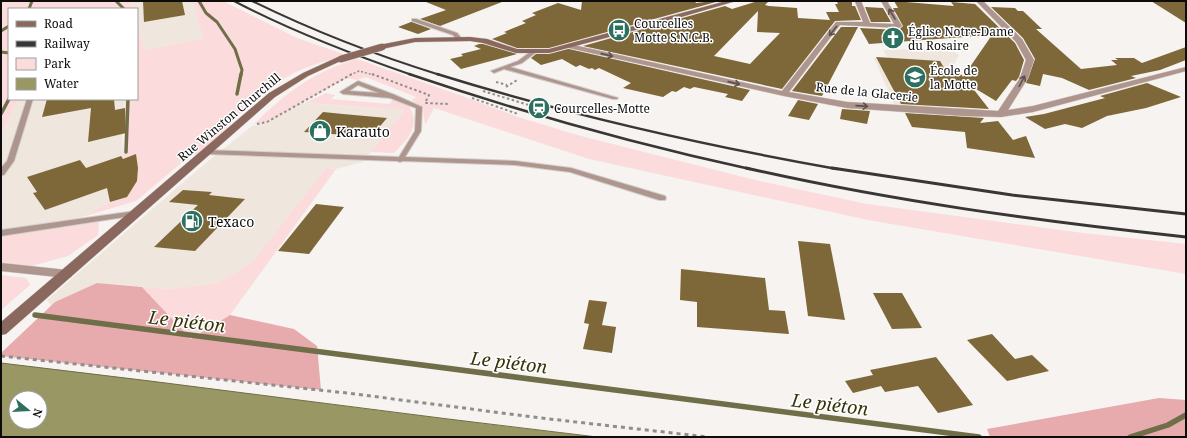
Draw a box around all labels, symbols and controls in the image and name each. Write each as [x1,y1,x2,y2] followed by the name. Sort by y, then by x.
[8,8,138,100] legend
[887,8,895,20] one-way arrow
[44,15,74,32] text: Road
[634,15,713,46] place label: Courcelles Motte S.N.C.B.
[606,17,632,43] bus stop icon: Courcelles Motte S.N.C.B.
[908,23,1014,54] place label: Église Notre-Dame du Rosaire
[829,25,837,36] one-way arrow
[880,25,906,51] church icon: Église Notre-Dame du Rosaire
[44,35,90,52] text: Railway
[600,51,613,59] one-way arrow
[44,55,72,72] text: Park
[930,62,977,93] place label: École de la Motte
[902,64,928,90] school or university icon: École de la Motte
[174,69,284,165] street label: Rue Winston Churchill
[44,75,79,92] text: Water
[1018,75,1026,87] one-way arrow
[815,78,919,106] street label: Rue de la Glacerie
[727,79,740,87] one-way arrow
[526,95,552,121] station icon: Courcelles-Motte
[554,100,650,117] place label: Courcelles-Motte
[855,102,868,109] one-way arrow
[307,118,333,144] shop icon: Karauto
[336,122,390,141] place label: Karauto
[179,208,205,234] fuel station icon: Texaco
[208,212,254,231] place label: Texaco
[146,304,227,338] water label: Le piéton
[468,345,549,379] water label: Le piéton
[789,387,870,421] water label: Le piéton
[8,390,48,430] north arrow
[29,407,46,420] text: N

